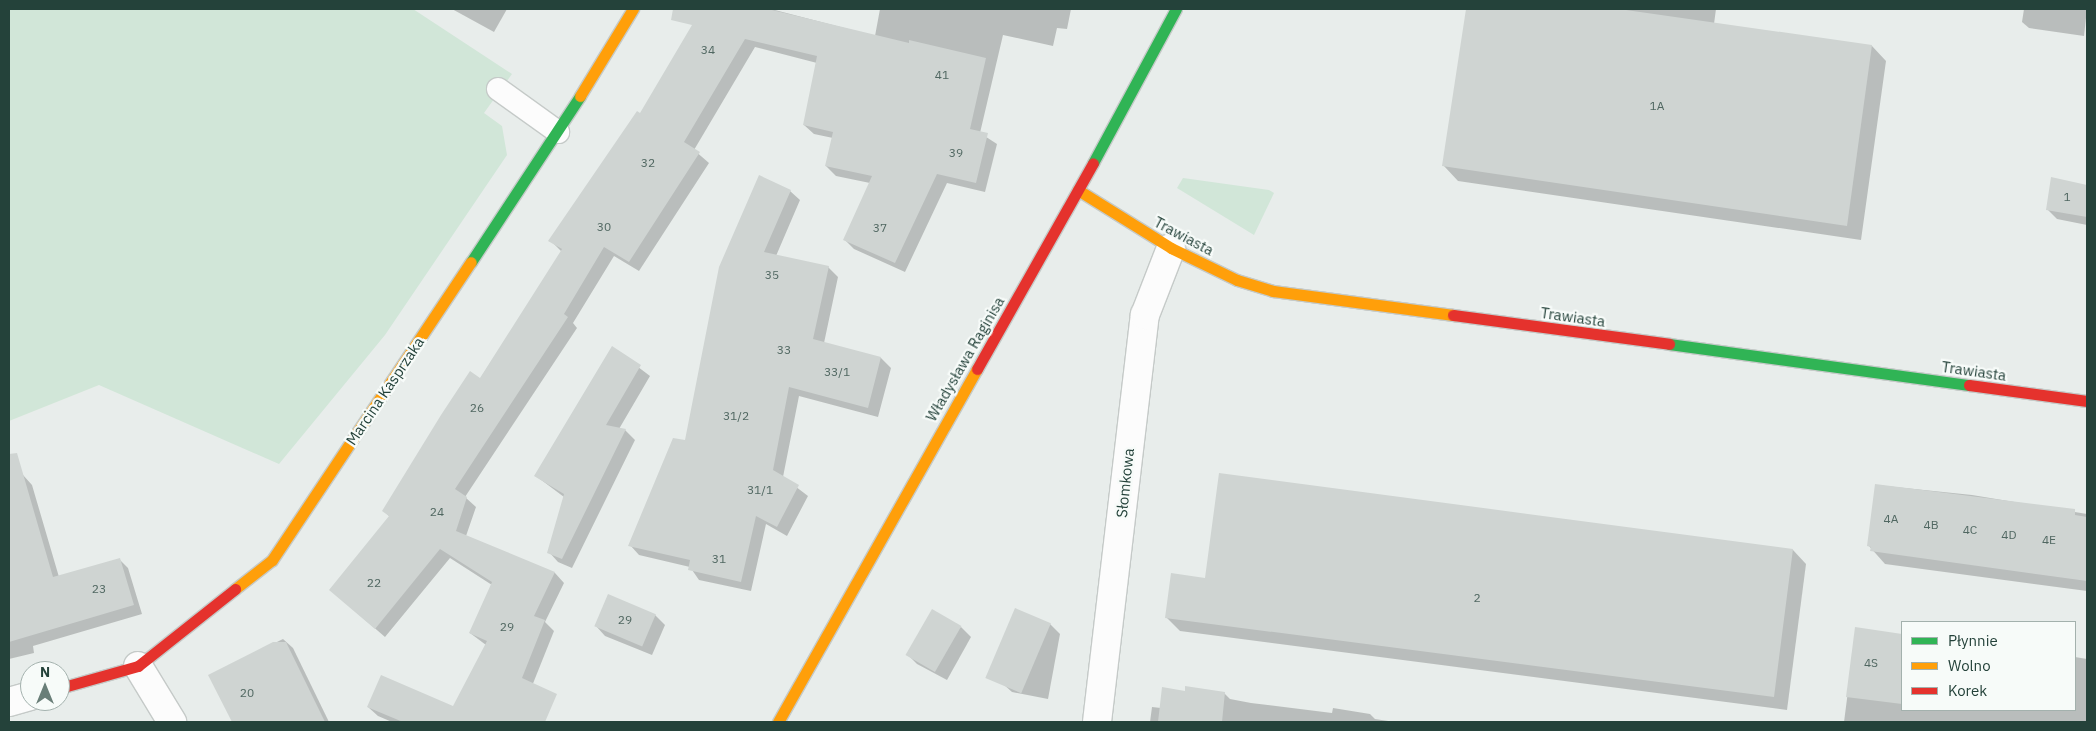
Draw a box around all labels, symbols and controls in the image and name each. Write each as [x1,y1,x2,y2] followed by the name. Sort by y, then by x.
[701,43,715,57] house number: 34
[935,68,949,82] house number: 41
[1650,99,1664,113] house number: 1A
[949,146,963,160] house number: 39
[641,156,655,170] house number: 32
[2063,190,2071,204] house number: 1
[1151,213,1217,259] street label: Trawiasta
[597,220,611,234] house number: 30
[873,221,887,235] house number: 37
[765,268,779,282] house number: 35
[922,294,1008,424] street label: Władysława Raginisa
[1540,304,1606,330] street label: Trawiasta
[342,333,428,449] street label: Marcina Kasprzaka
[777,343,791,357] house number: 33
[1941,358,2007,384] street label: Trawiasta
[824,365,850,379] house number: 33/1
[470,401,484,415] house number: 26
[723,409,749,423] house number: 31/2
[1112,447,1138,519] street label: Słomkowa
[747,483,773,497] house number: 31/1
[430,505,444,519] house number: 24
[1884,512,1898,526] house number: 4A
[1923,518,1939,532] house number: 4B
[1963,523,1977,537] house number: 4C
[2001,528,2017,542] house number: 4D
[2042,533,2056,547] house number: 4E
[712,552,726,566] house number: 31
[367,576,381,590] house number: 22
[92,582,106,596] house number: 23
[1473,591,1481,605] house number: 2
[618,613,632,627] house number: 29
[500,620,514,634] house number: 29
[1901,621,2076,711] legend
[1948,631,1998,650] text: Płynnie
[1864,656,1878,670] house number: 4S
[1948,656,1991,675] text: Wolno
[20,661,70,711] north arrow
[40,663,50,681] text: N
[1948,681,1987,700] text: Korek
[240,686,254,700] house number: 20

